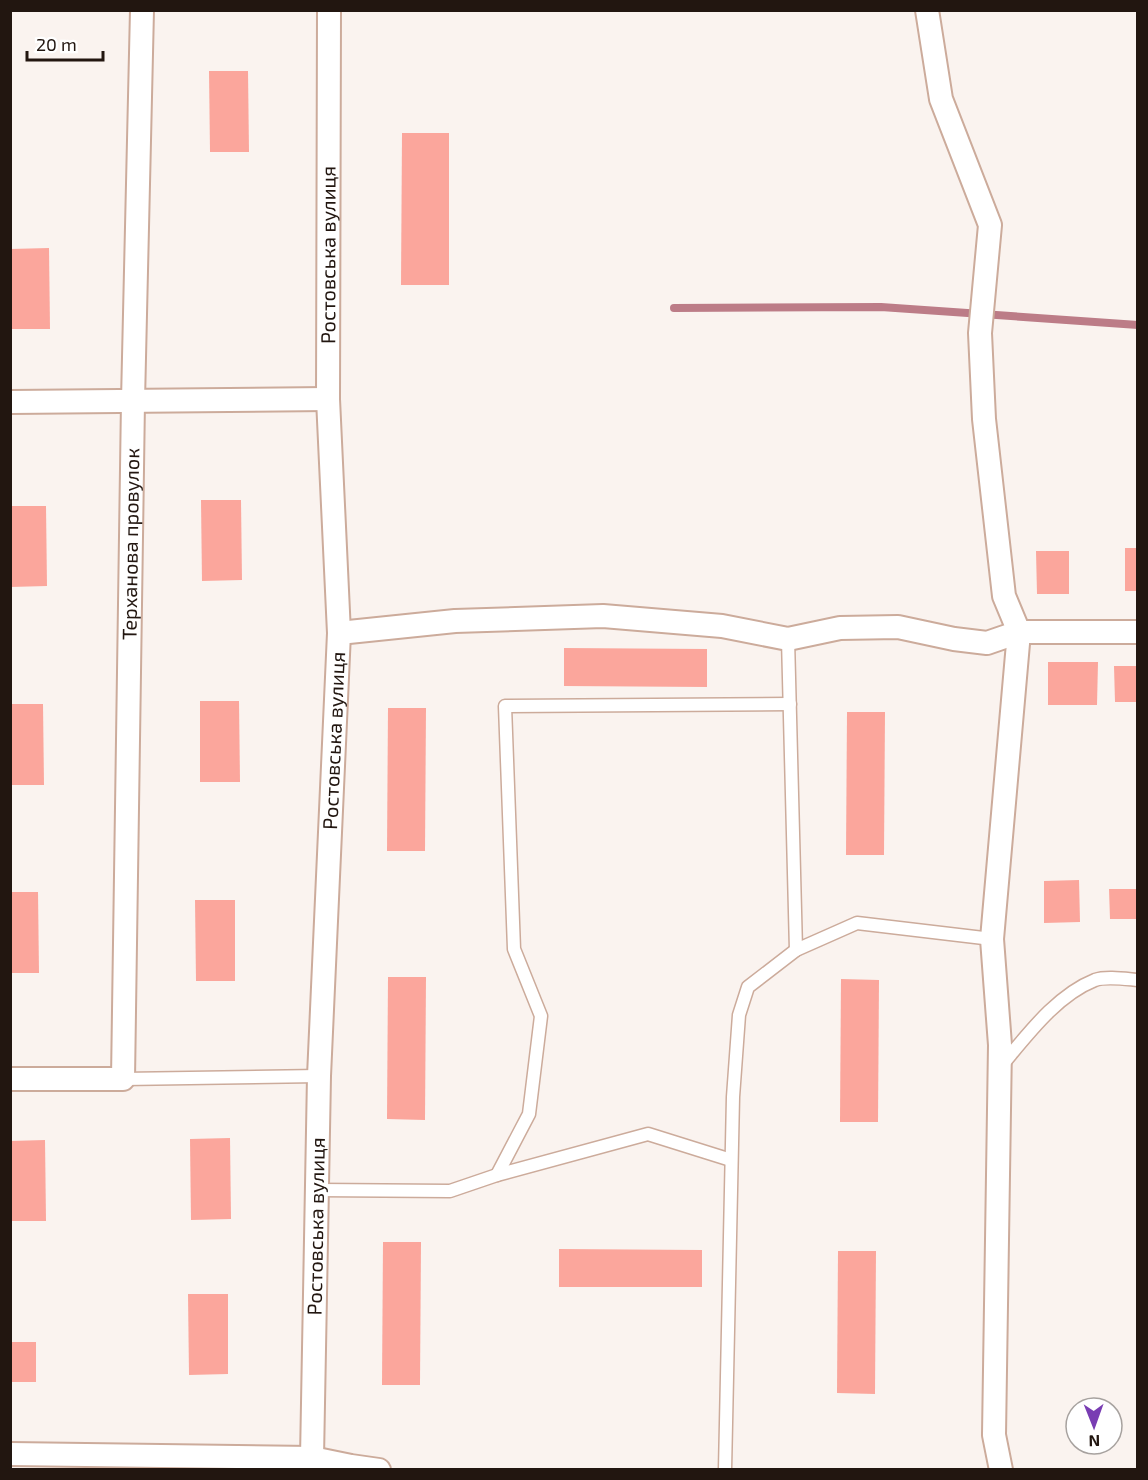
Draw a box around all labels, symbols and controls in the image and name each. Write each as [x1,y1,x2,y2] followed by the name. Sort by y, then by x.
[27,24,104,62] scale bar
[36,33,77,55] text: 20 m
[315,166,340,344] street label: Ростовська вулиця
[116,448,144,640] street label: Терханова провулок
[317,651,349,830] street label: Ростовська вулиця
[302,1137,329,1316] street label: Ростовська вулиця
[1064,1396,1124,1456] north arrow
[1088,1432,1100,1451] text: N

